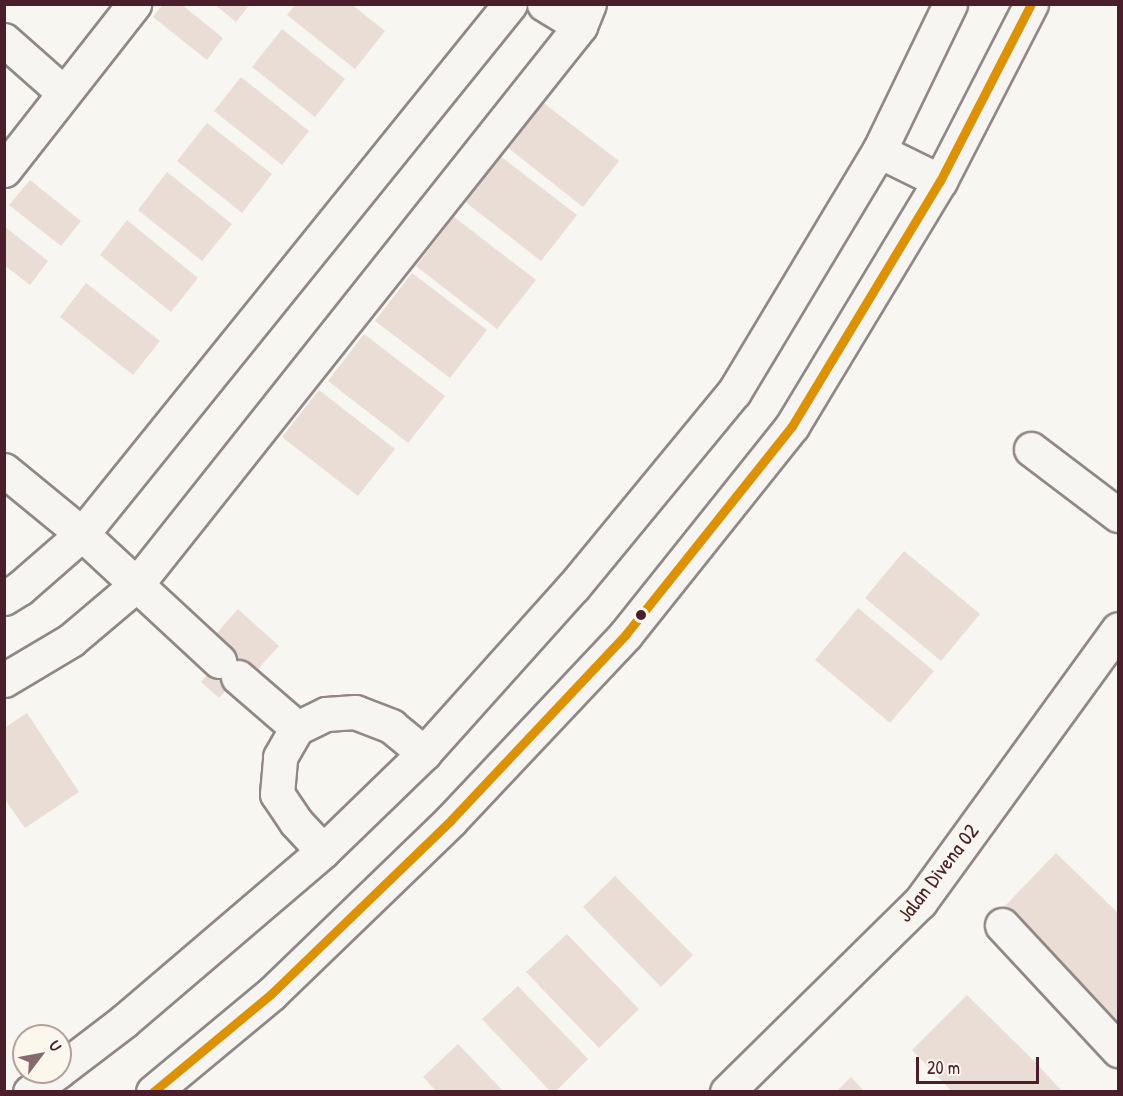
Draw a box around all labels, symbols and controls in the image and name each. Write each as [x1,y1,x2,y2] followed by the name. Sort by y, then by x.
[635,609,647,621] unlabelled marker
[892,819,984,927] street label: Jalan Divena 02
[12,1024,72,1084] north arrow
[44,1036,67,1055] text: U
[919,1045,1042,1083] scale bar
[927,1055,960,1080] text: 20 m

